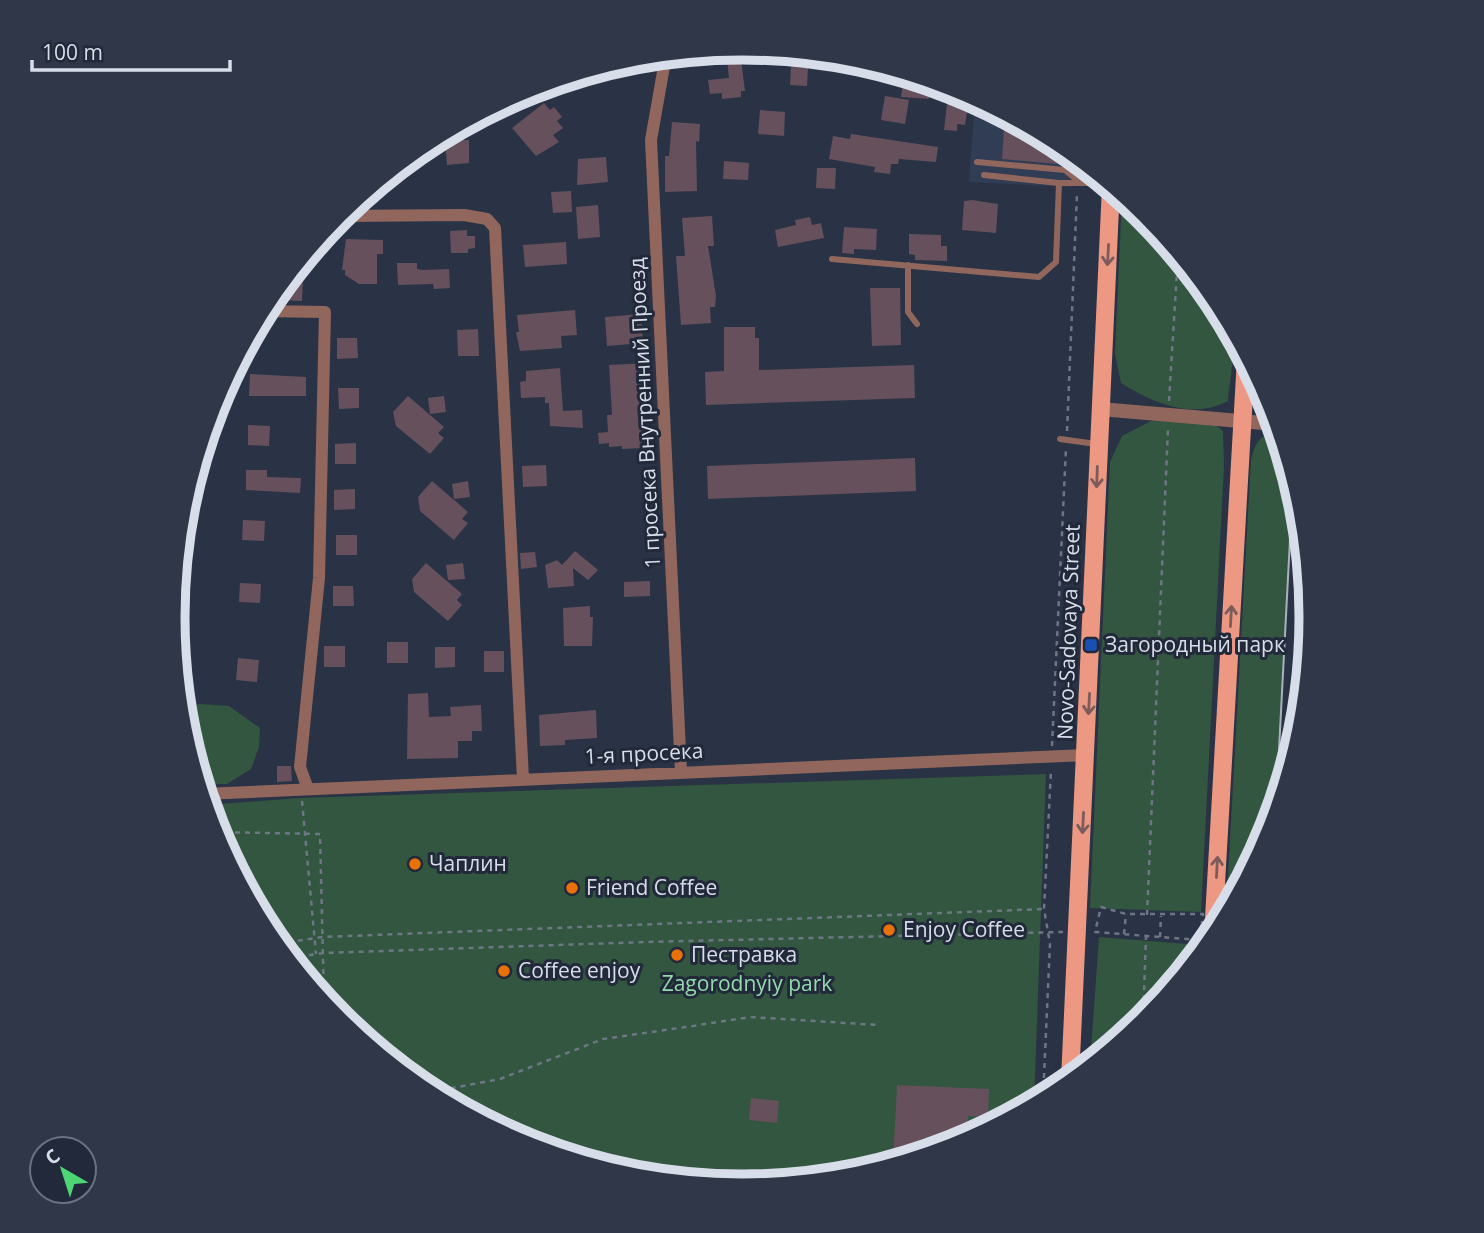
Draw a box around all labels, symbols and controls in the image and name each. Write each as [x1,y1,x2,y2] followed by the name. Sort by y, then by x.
[32,28,229,72] scale bar
[42,38,103,66] text: 100 m
[1101,243,1114,266] one-way arrow
[622,257,666,569] street label: 1 просека Внутренний Проезд
[1091,465,1104,488] one-way arrow
[1050,524,1086,740] street label: Novo-Sadovaya Street
[1225,605,1238,628] one-way arrow
[1105,630,1285,658] place label: Загородный парк
[1083,637,1099,653] marker: Загородный парк
[1082,693,1095,716] one-way arrow
[584,736,704,770] street label: 1-я просека
[1076,811,1089,834] one-way arrow
[429,849,507,877] place label: Чаплин
[407,856,423,872] marker: Чаплин
[1210,856,1223,879] one-way arrow
[586,873,717,901] place label: Friend Coffee
[564,880,580,896] marker: Friend Coffee
[903,915,1025,943] place label: Enjoy Coffee
[881,922,897,938] marker: Enjoy Coffee
[691,940,797,968] place label: Пестравка
[669,947,685,963] marker: Пестравка
[518,956,641,984] place label: Coffee enjoy
[496,963,512,979] marker: Coffee enjoy
[662,969,832,997] park label: Zagorodnyiy park
[28,1135,98,1205] north arrow
[39,1143,65,1171] text: С

